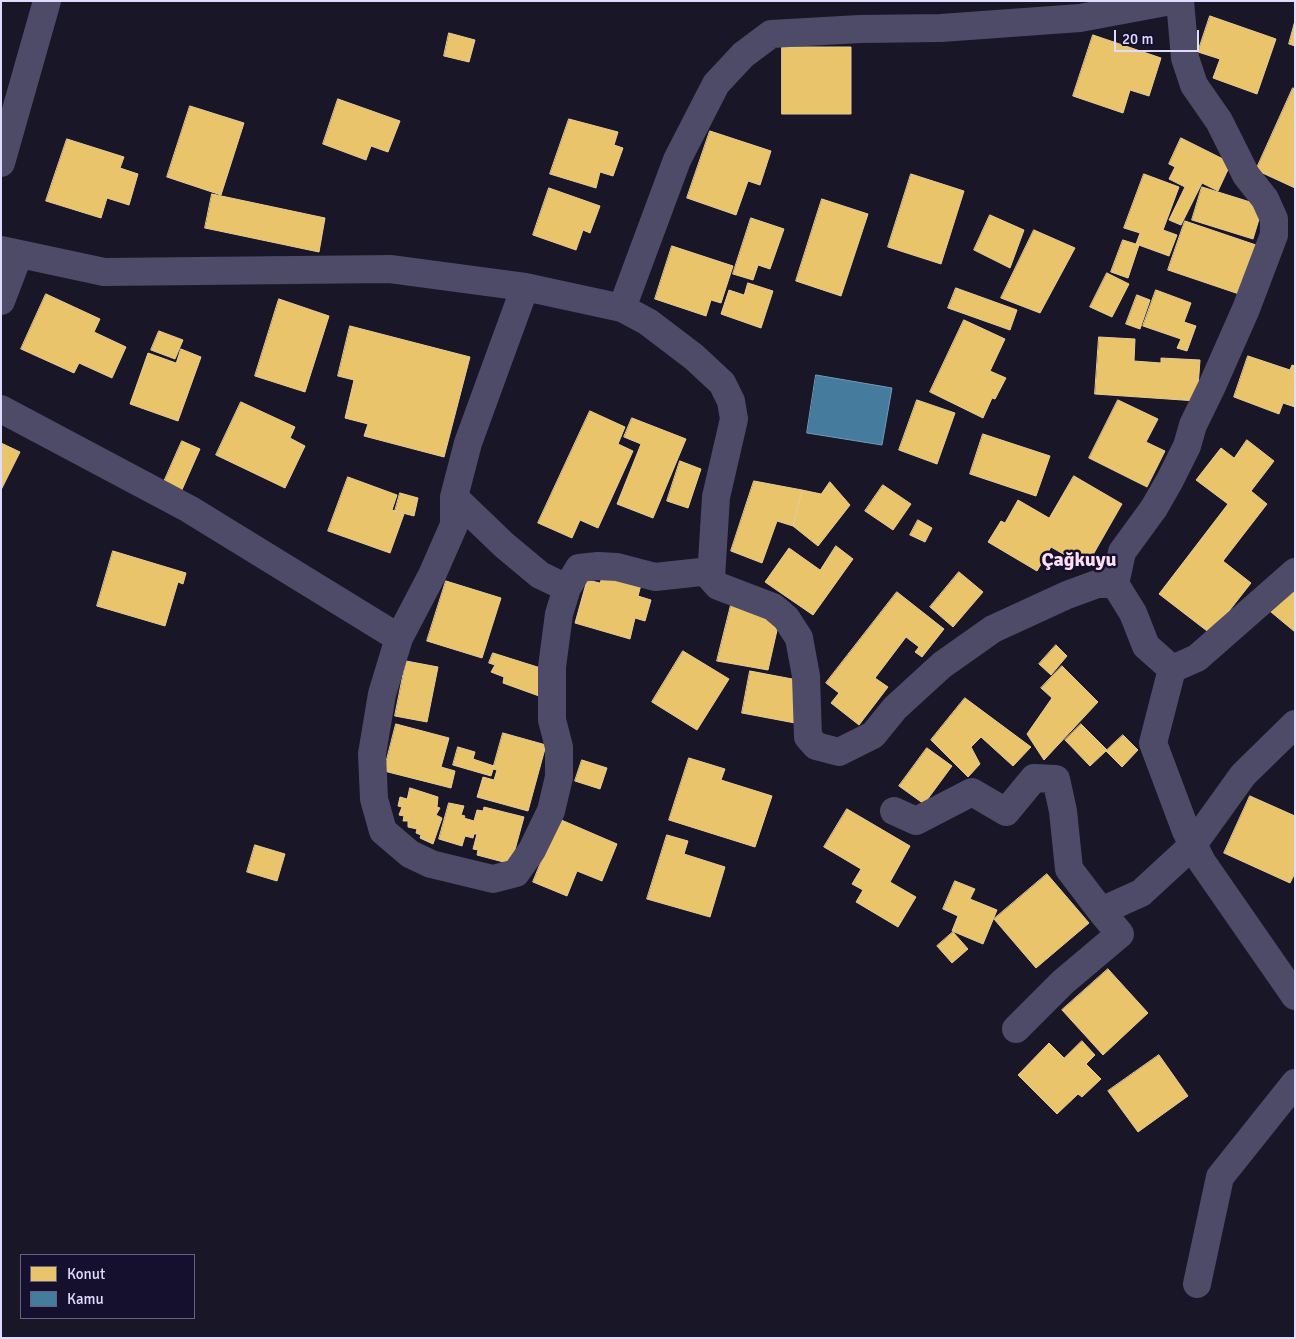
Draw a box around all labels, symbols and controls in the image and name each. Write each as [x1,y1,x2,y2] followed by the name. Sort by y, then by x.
[1116,20,1201,52] scale bar
[1122,30,1153,48] text: 20 m
[1041,549,1117,573] district label: Çağkuyu
[20,1254,195,1319] legend
[67,1265,105,1283] text: Konut
[67,1290,104,1308] text: Kamu

